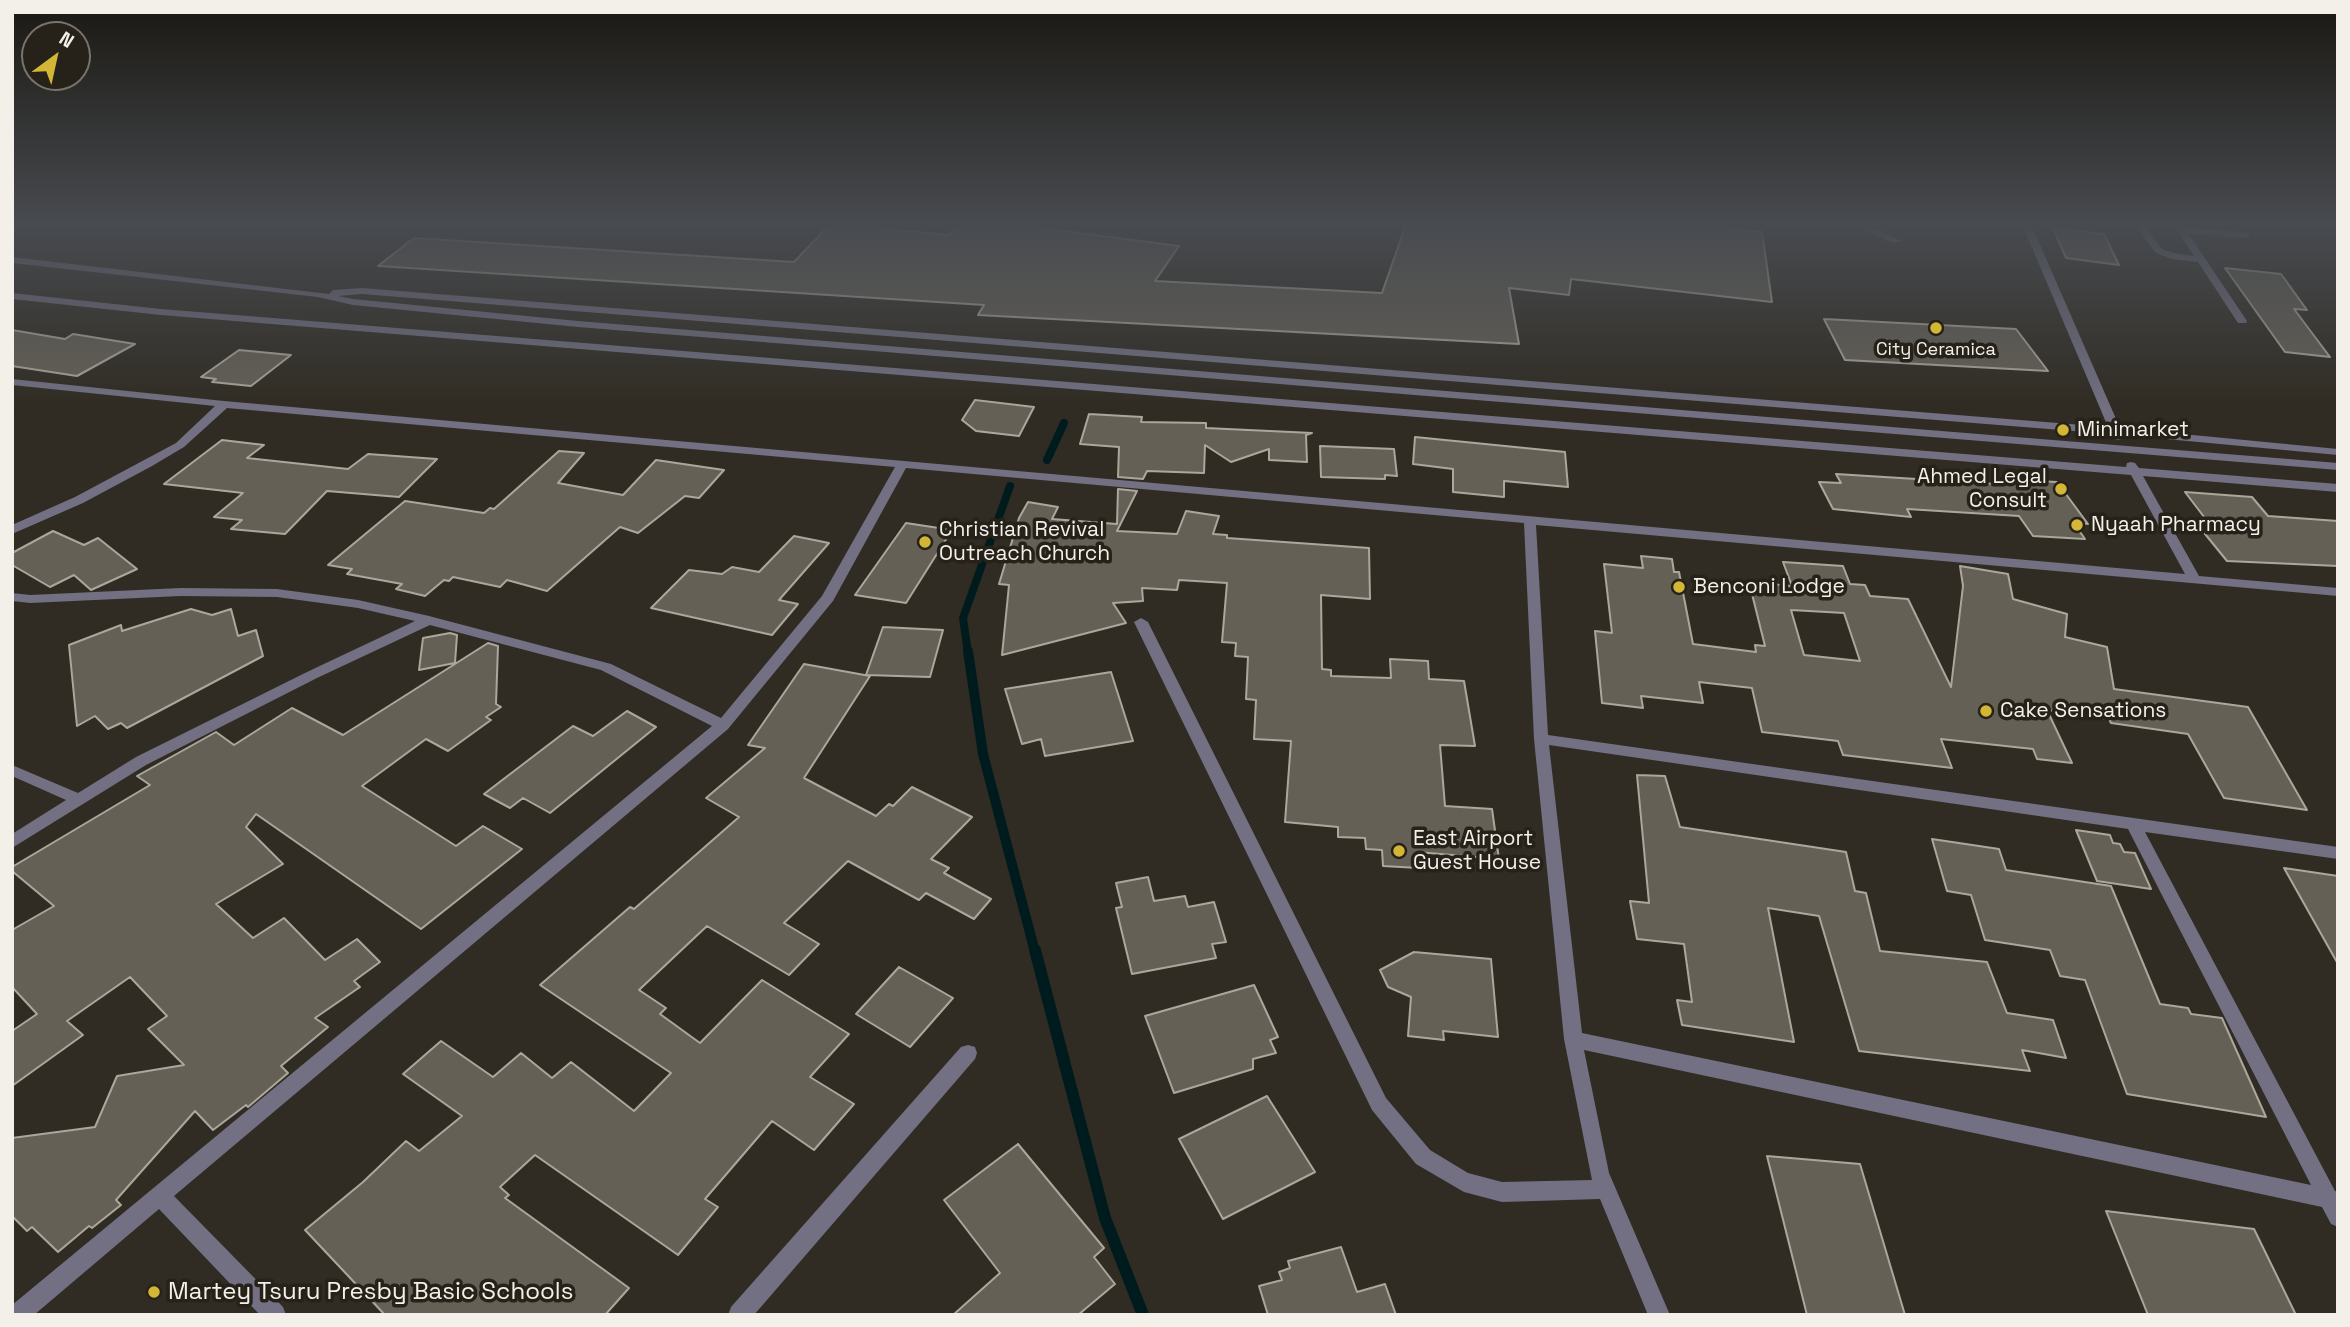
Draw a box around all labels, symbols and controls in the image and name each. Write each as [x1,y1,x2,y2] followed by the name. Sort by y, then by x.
[21,21,91,91] north arrow
[54,26,79,54] text: N
[1928,320,1944,336] marker: City Ceramica
[1876,339,1996,361] place label: City Ceramica
[2077,417,2189,443] place label: Minimarket
[2055,422,2071,438] marker: Minimarket
[1917,464,2047,514] place label: Ahmed Legal Consult
[2053,481,2069,497] marker: Ahmed Legal Consult
[2091,512,2261,538] place label: Nyaah Pharmacy
[939,517,1110,567] place label: Christian Revival Outreach Church
[2069,517,2085,533] marker: Nyaah Pharmacy
[917,534,933,550] marker: Christian Revival Outreach Church
[1693,574,1845,600] place label: Benconi Lodge
[1671,579,1687,595] marker: Benconi Lodge
[2000,698,2166,724] place label: Cake Sensations
[1978,703,1994,719] marker: Cake Sensations
[1413,826,1541,876] place label: East Airport Guest House
[1391,843,1407,859] marker: East Airport Guest House
[168,1278,573,1306] place label: Martey Tsuru Presby Basic Schools
[146,1284,162,1300] marker: Martey Tsuru Presby Basic Schools

